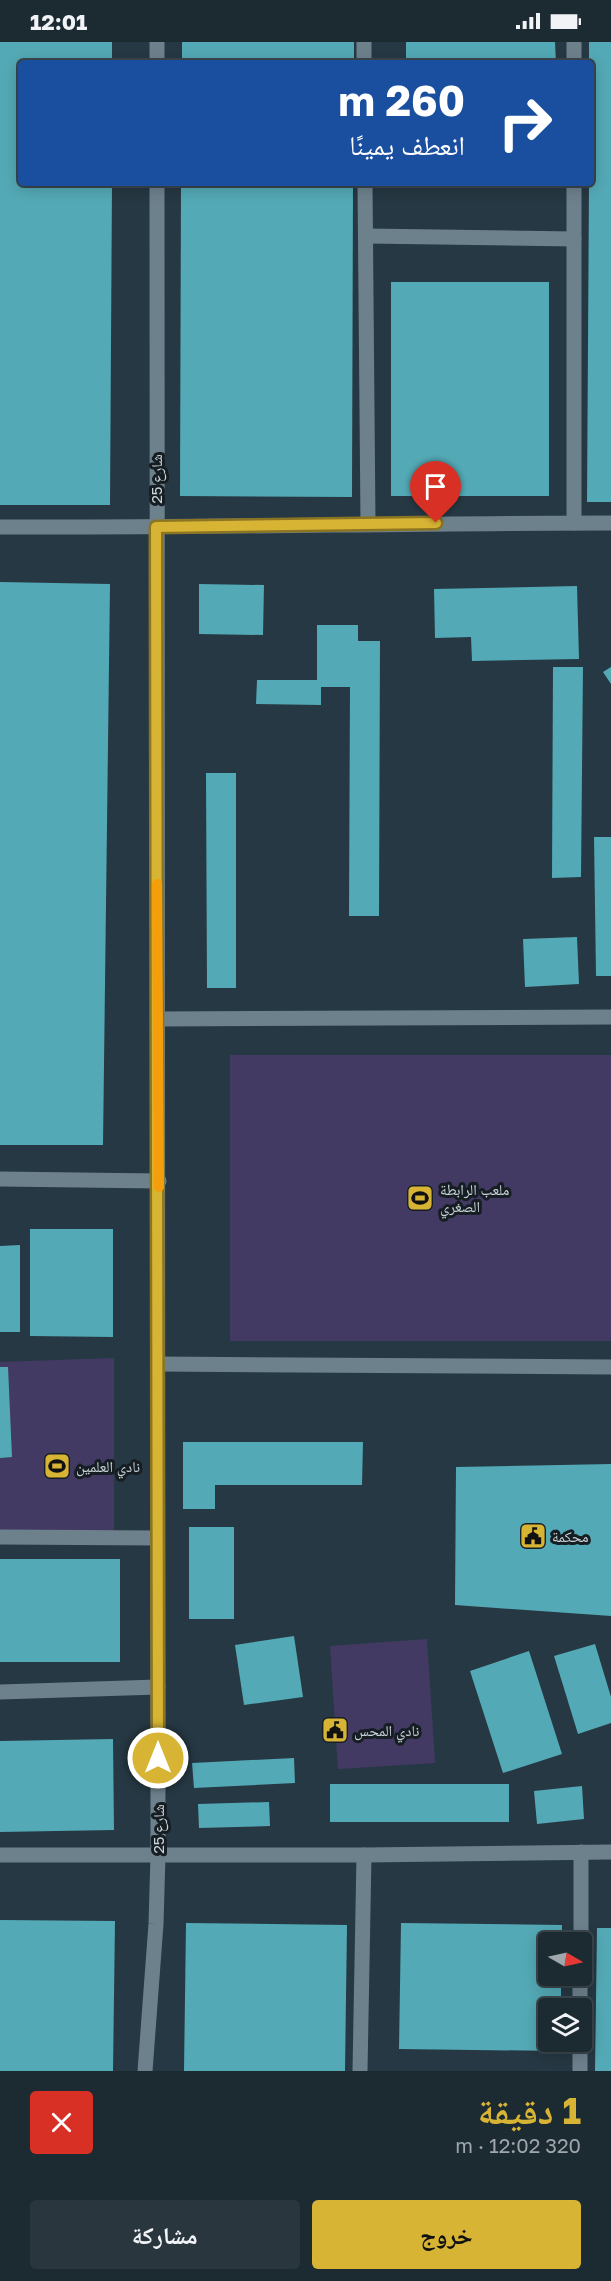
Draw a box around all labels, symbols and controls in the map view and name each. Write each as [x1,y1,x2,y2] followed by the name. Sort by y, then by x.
[30,8,87,35] text: 12:01
[338,75,465,125] text: 260 m
[486,84,564,162] icon: right
[349,129,465,161] text: انعطف يمينًا
[147,454,167,504] street label: شارع 25
[410,461,461,523] pin
[419,470,452,503] icon: arrive
[440,1180,510,1219] place label: ملعب الرابطة الصغري
[405,1183,435,1213] sports icon: ملعب الرابطة الصغري
[42,1451,72,1481] sports icon: نادي العلمين
[76,1457,140,1479] place label: نادي العلمين
[518,1521,548,1551] public building icon: محكمة
[552,1527,589,1545] place label: محكمة
[320,1715,350,1745] public building icon: نادي المحس
[354,1721,419,1743] place label: نادي المحس
[126,1726,190,1790] position arrow
[149,1804,169,1854] street label: شارع 25
[538,1932,592,1986] north arrow
[538,1932,592,2052] map controls
[538,1998,592,2052] button: layers
[478,2089,581,2132] text: 1 دقيقة
[30,2091,93,2154] button: close
[455,2133,581,2157] text: 320 m · 12:02
[30,2200,300,2269] button: مشاركة
[312,2200,581,2269] button: خروج

